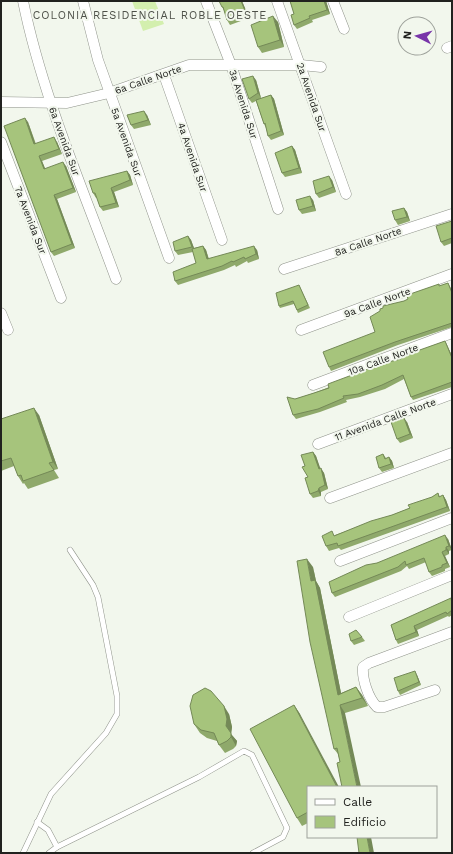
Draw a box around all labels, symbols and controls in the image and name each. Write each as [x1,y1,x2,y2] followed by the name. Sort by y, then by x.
[33,9,267,22] district label: COLONIA RESIDENCIAL ROBLE OESTE
[397,16,437,56] north arrow
[401,30,414,40] text: N
[295,61,328,133] street label: 2a Avenida Sur
[113,63,183,96] street label: 6a Calle Norte
[227,68,260,140] street label: 3a Avenida Sur
[47,105,82,177] street label: 6a Avenida Sur
[109,106,144,178] street label: 5a Avenida Sur
[176,121,210,193] street label: 4a Avenida Sur
[13,185,48,256] street label: 7a Avenida Sur
[333,225,403,258] street label: 8a Calle Norte
[342,285,412,320] street label: 9a Calle Norte
[347,342,420,377] street label: 10a Calle Norte
[333,396,437,443] street label: 11 Avenida Calle Norte
[307,786,437,838] legend
[343,795,372,809] text: Calle
[343,815,386,829] text: Edificio

